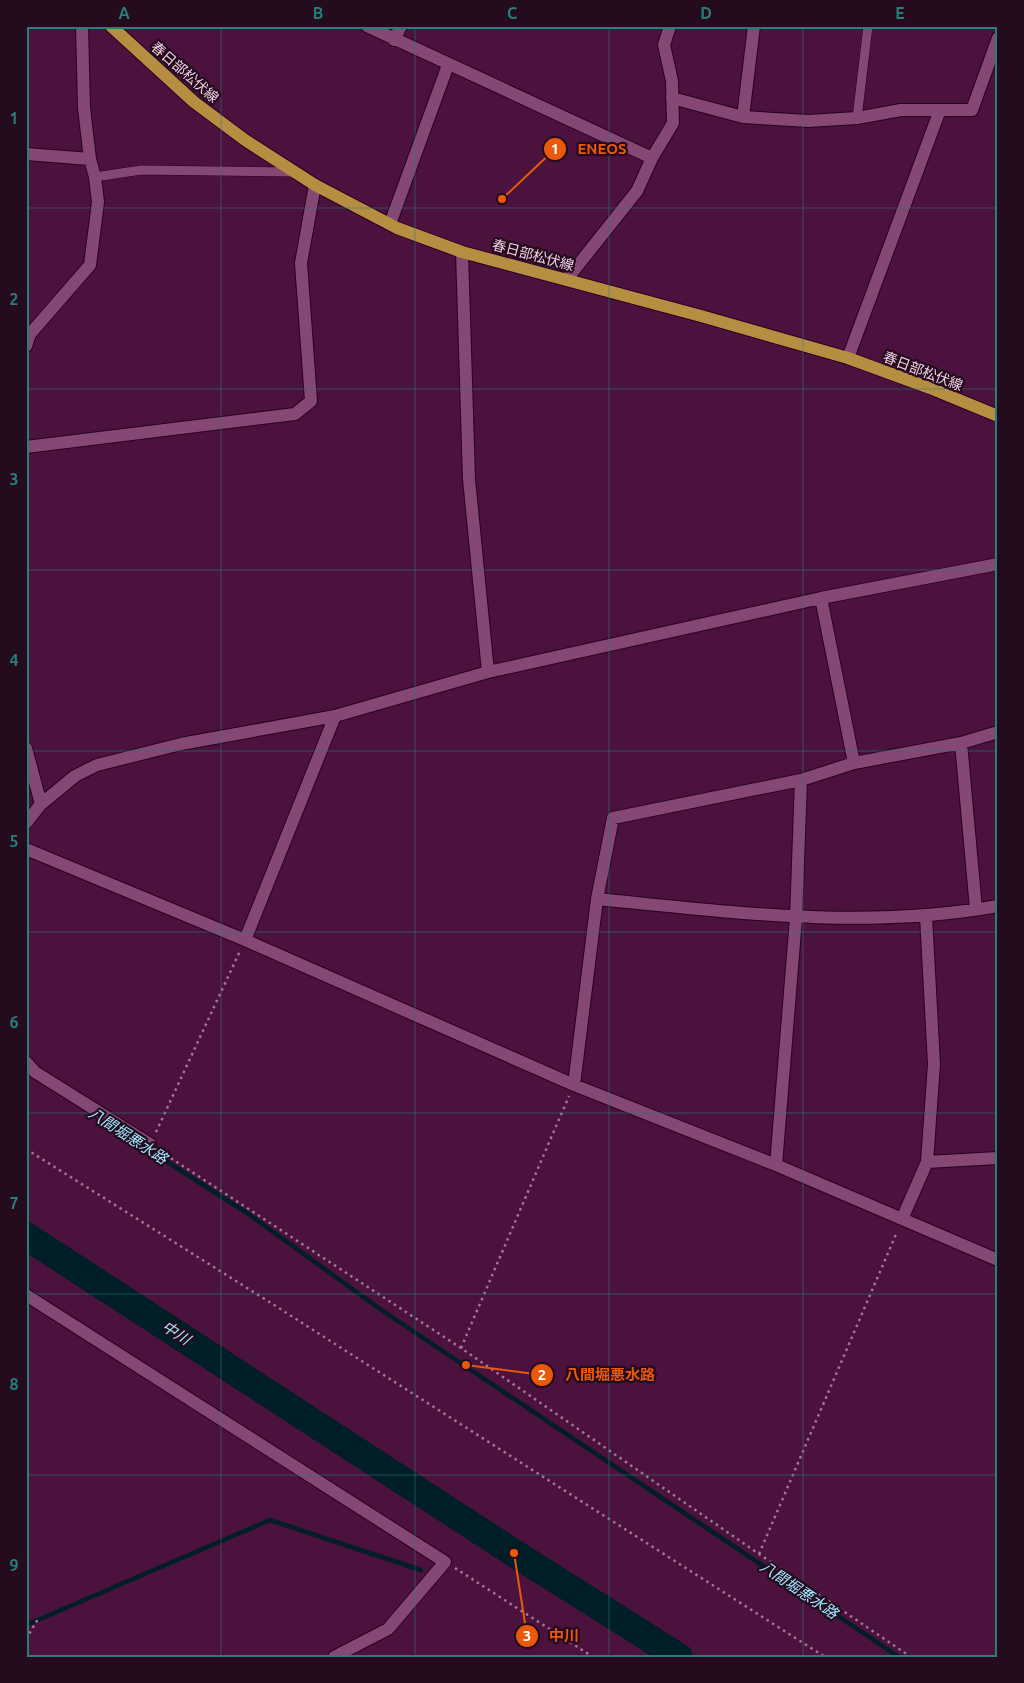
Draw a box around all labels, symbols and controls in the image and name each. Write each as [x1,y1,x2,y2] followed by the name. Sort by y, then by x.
[118,4,130,22] text: A
[313,4,323,22] text: B
[507,4,517,22] text: C
[700,4,712,22] text: D
[895,4,905,22] text: E
[148,38,222,106] street label: 春日部松伏線
[9,109,19,127] text: 1
[543,134,637,164] callout: ENEOS
[551,140,559,157] text: 1
[577,140,627,157] text: ENEOS
[490,236,576,274] street label: 春日部松伏線
[9,290,19,308] text: 2
[881,348,965,394] street label: 春日部松伏線
[9,470,19,488] text: 3
[9,651,19,669] text: 4
[9,832,19,850] text: 5
[9,1013,19,1031] text: 6
[86,1104,172,1168] water label: 八間堀悪水路
[9,1194,19,1212] text: 7
[159,1317,195,1349] water label: 中川
[530,1360,665,1390] callout: 八間堀悪水路
[538,1366,546,1383] text: 2
[565,1366,655,1383] text: 八間堀悪水路
[9,1375,19,1393] text: 8
[9,1556,19,1574] text: 9
[757,1557,843,1623] water label: 八間堀悪水路
[514,1621,589,1651] callout: 中川
[523,1627,531,1644] text: 3
[549,1627,579,1644] text: 中川

